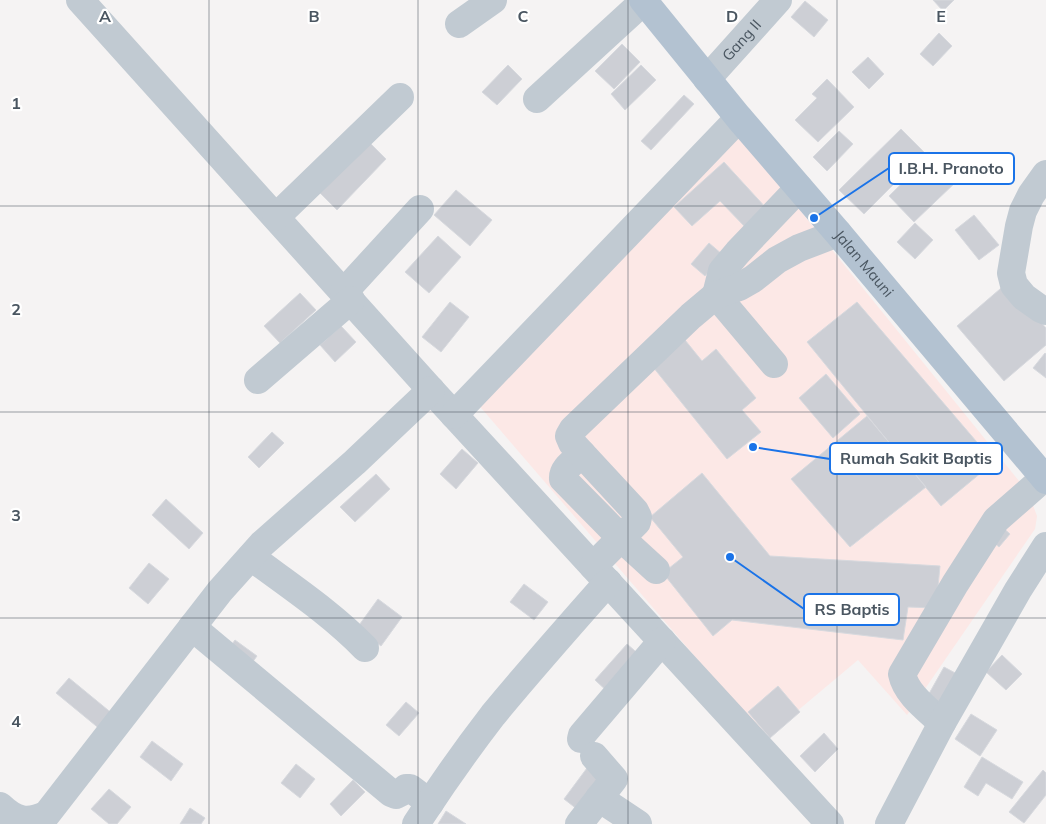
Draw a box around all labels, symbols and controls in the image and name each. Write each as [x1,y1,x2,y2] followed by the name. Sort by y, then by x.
[99,6,111,26] text: A
[308,6,320,26] text: B
[518,6,529,26] text: C
[726,6,738,26] text: D
[936,6,946,26] text: E
[718,15,765,65] street label: Gang II
[11,93,21,113] text: 1
[889,153,1014,184] callout: I.B.H. Pranoto
[898,158,1004,178] text: I.B.H. Pranoto
[831,226,898,301] street label: Jalan Mauni
[11,299,21,319] text: 2
[830,443,1002,474] callout: Rumah Sakit Baptis
[840,448,992,468] text: Rumah Sakit Baptis
[11,505,21,525] text: 3
[804,594,899,625] callout: RS Baptis
[815,599,889,619] text: RS Baptis
[11,711,21,731] text: 4

